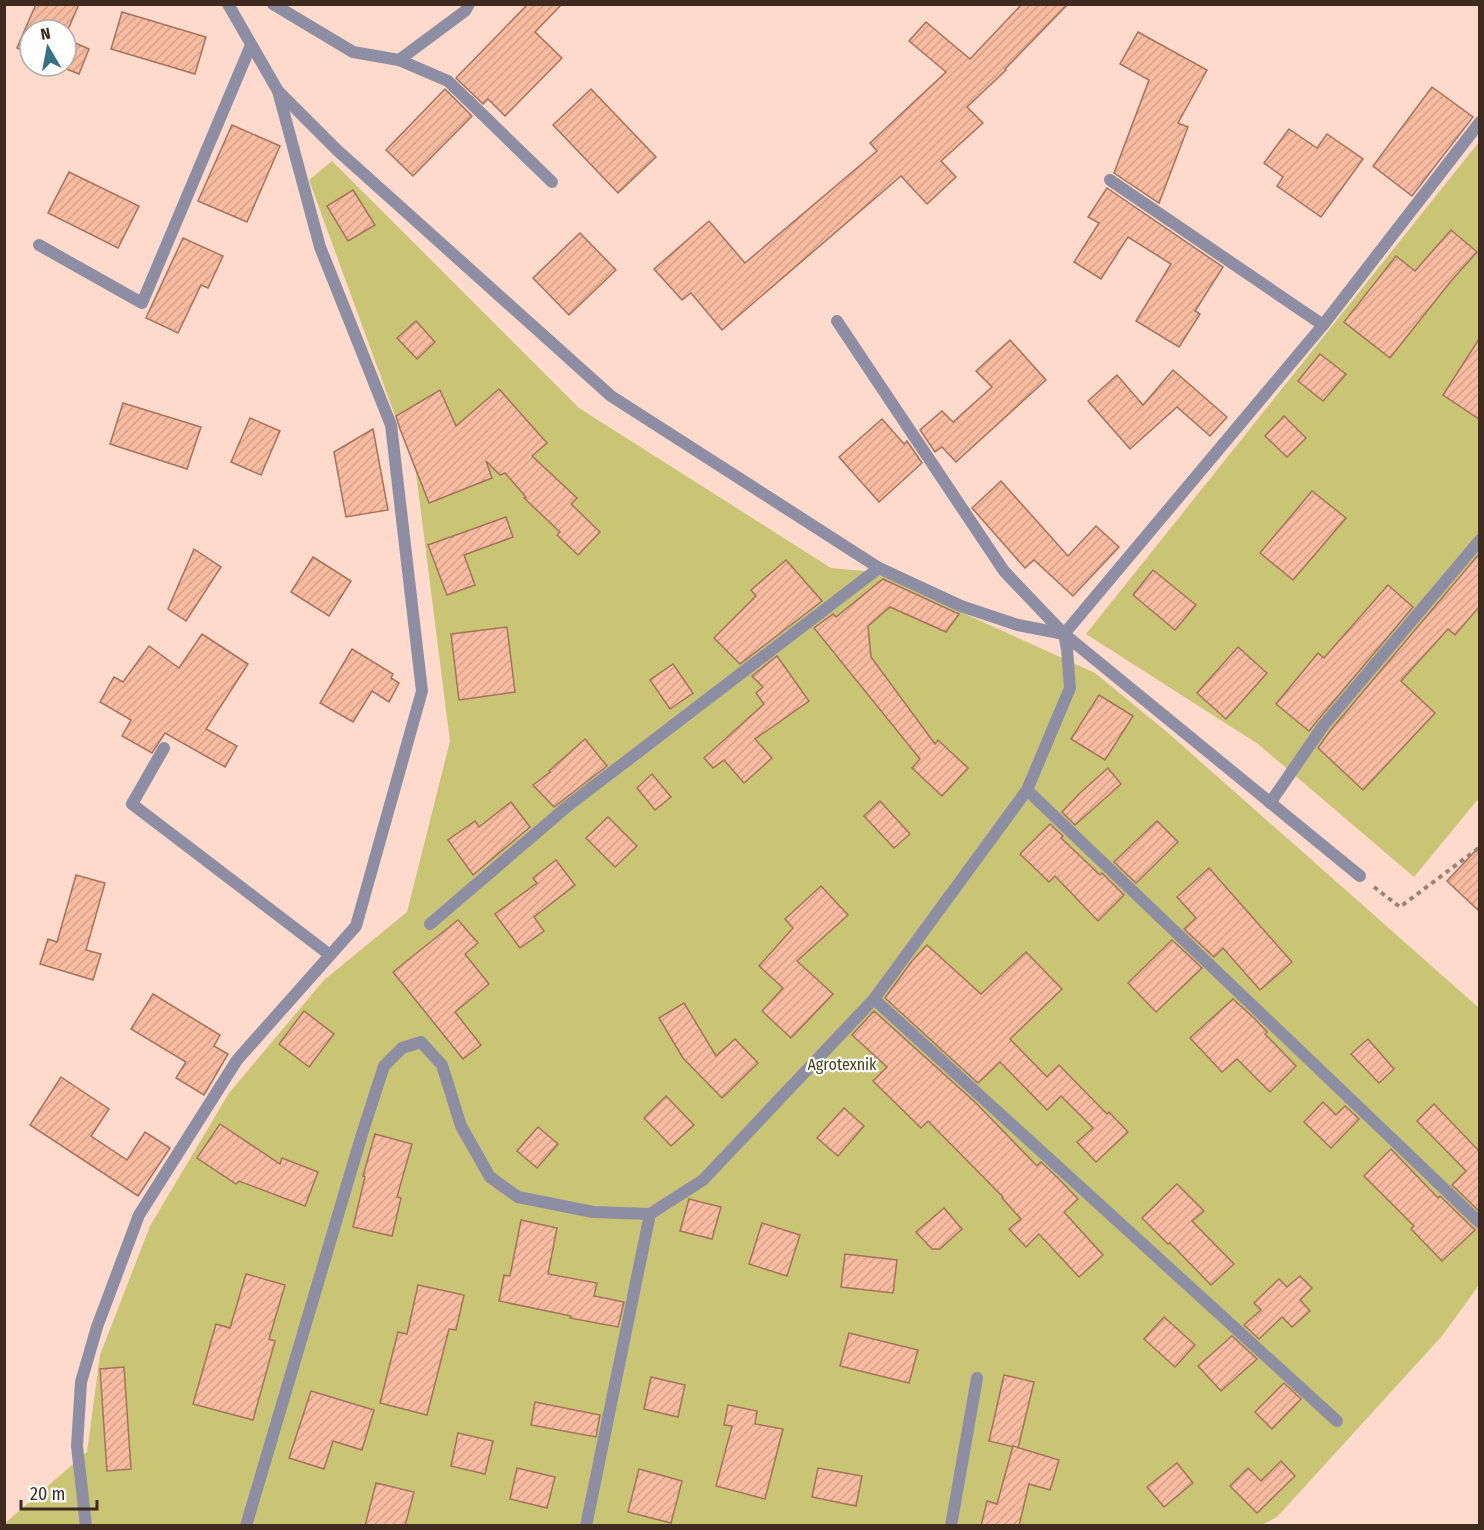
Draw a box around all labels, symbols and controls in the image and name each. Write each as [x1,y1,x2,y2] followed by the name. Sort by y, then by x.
[18,18,78,78] north arrow
[39,24,52,44] text: N
[807,1055,877,1074] park label: Agrotexnik
[21,1473,98,1511] scale bar
[30,1483,65,1505] text: 20 m

